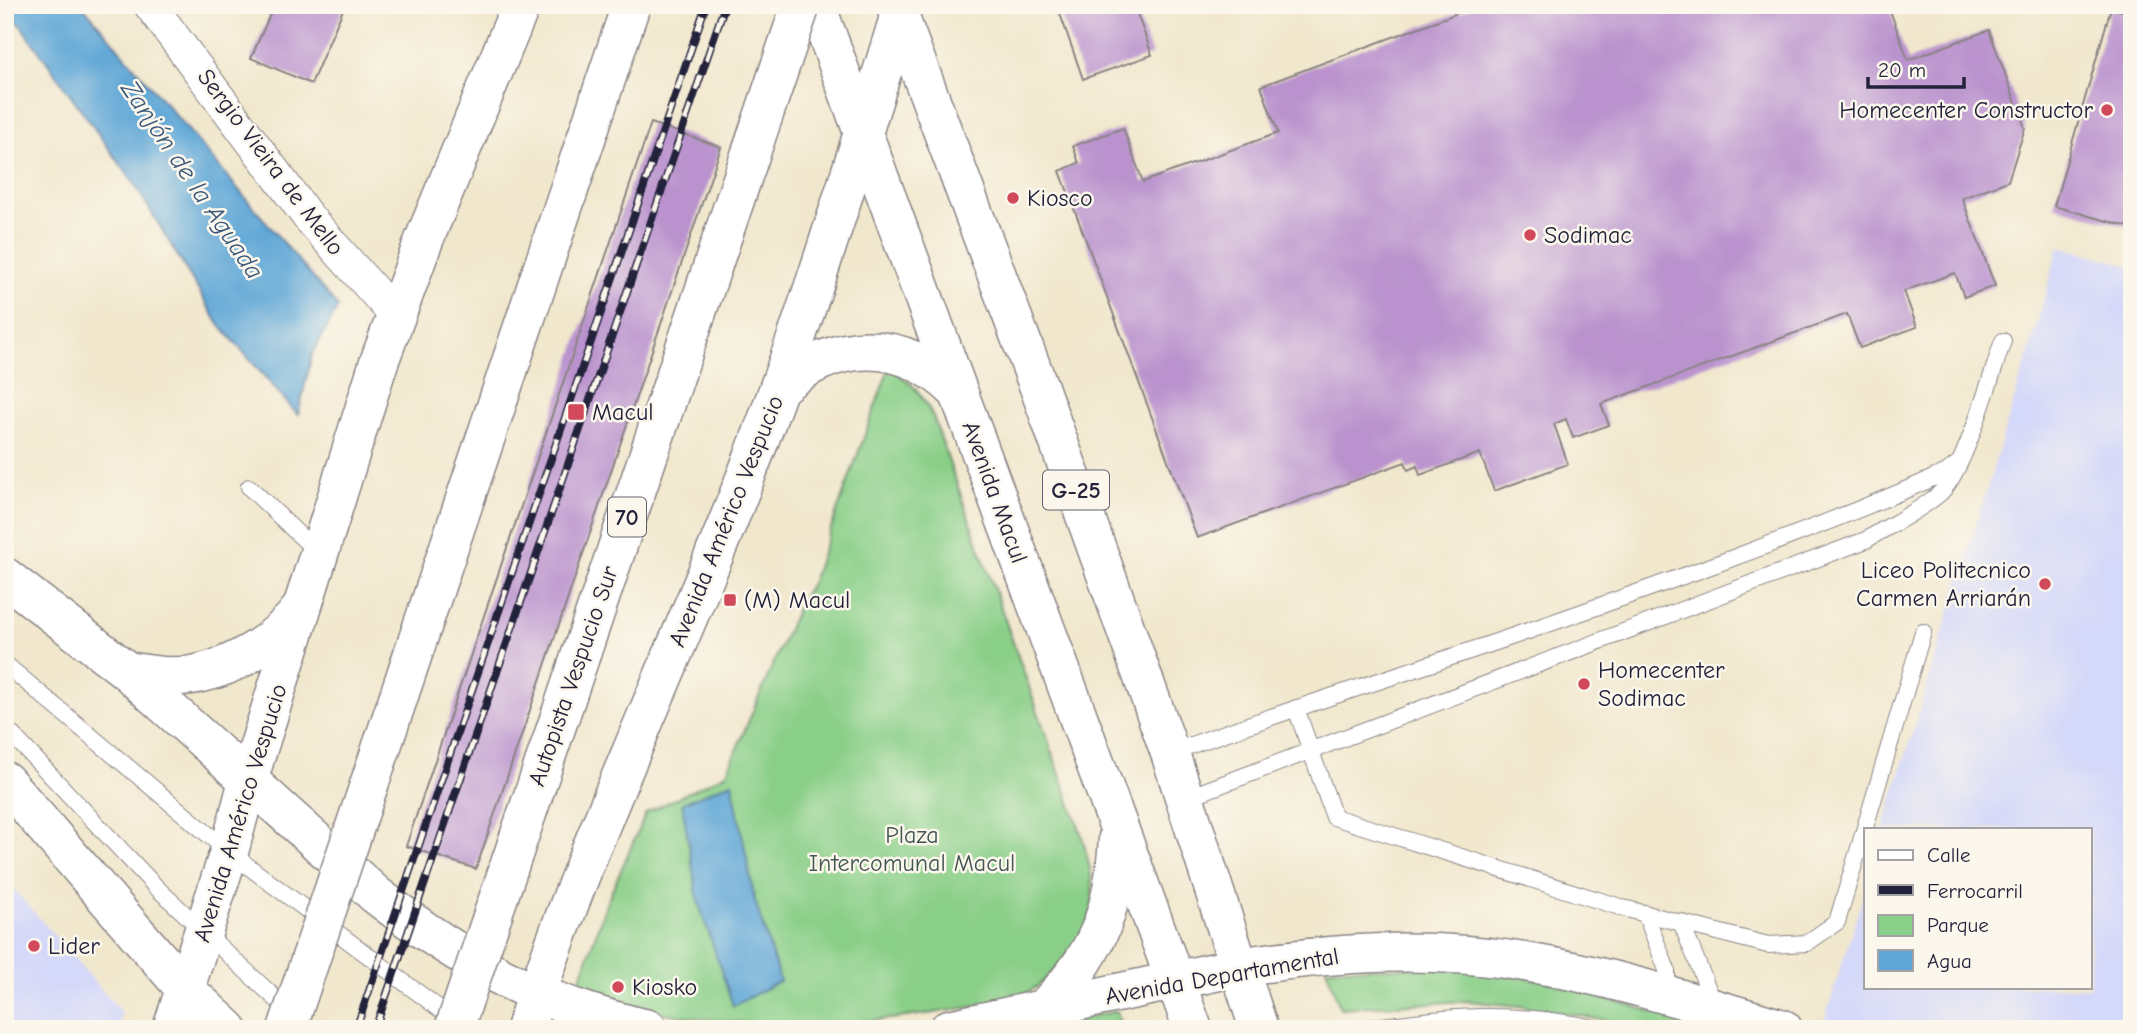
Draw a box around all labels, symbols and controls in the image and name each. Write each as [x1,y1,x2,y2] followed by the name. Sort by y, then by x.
[1868,46,1964,90] scale bar
[1878,58,1926,82] text: 20 m
[192,63,350,261] street label: Sergio Vieira de Mello
[114,74,269,285] water label: Zanjón de la Aguada
[1839,96,2093,124] place label: Homecenter Constructor
[2099,102,2115,118] marker: Homecenter Constructor
[1027,184,1093,212] place label: Kiosco
[1005,190,1021,206] marker: Kiosco
[1544,221,1632,249] place label: Sodimac
[1522,227,1538,243] marker: Sodimac
[663,391,789,651] street label: Avenida Américo Vespucio
[592,398,654,426] place label: Macul
[566,402,586,422] marker: Macul
[956,417,1034,567] street label: Avenida Macul
[1043,470,1109,510] road number: G-25
[608,498,646,537] road number: 70
[1856,556,2031,612] place label: Liceo Politecnico Carmen Arriarán
[522,562,624,790] street label: Autopista Vespucio Sur
[2037,576,2053,592] marker: Liceo Politecnico Carmen Arriarán
[744,586,850,614] place label: (M) Macul
[722,592,738,608] marker: (M) Macul
[1598,656,1725,712] place label: Homecenter Sodimac
[1576,676,1592,692] marker: Homecenter Sodimac
[187,680,293,946] street label: Avenida Américo Vespucio
[809,821,1015,877] park label: Plaza Intercomunal Macul
[1864,828,2092,988] legend
[1927,843,1970,867] text: Calle
[1927,879,2023,903] text: Ferrocarril
[1927,913,1989,937] text: Parque
[48,932,100,960] place label: Lider
[26,938,42,954] marker: Lider
[1103,942,1341,1010] street label: Avenida Departamental
[1927,949,1972,973] text: Agua
[632,973,697,1001] place label: Kiosko
[610,979,626,995] marker: Kiosko

